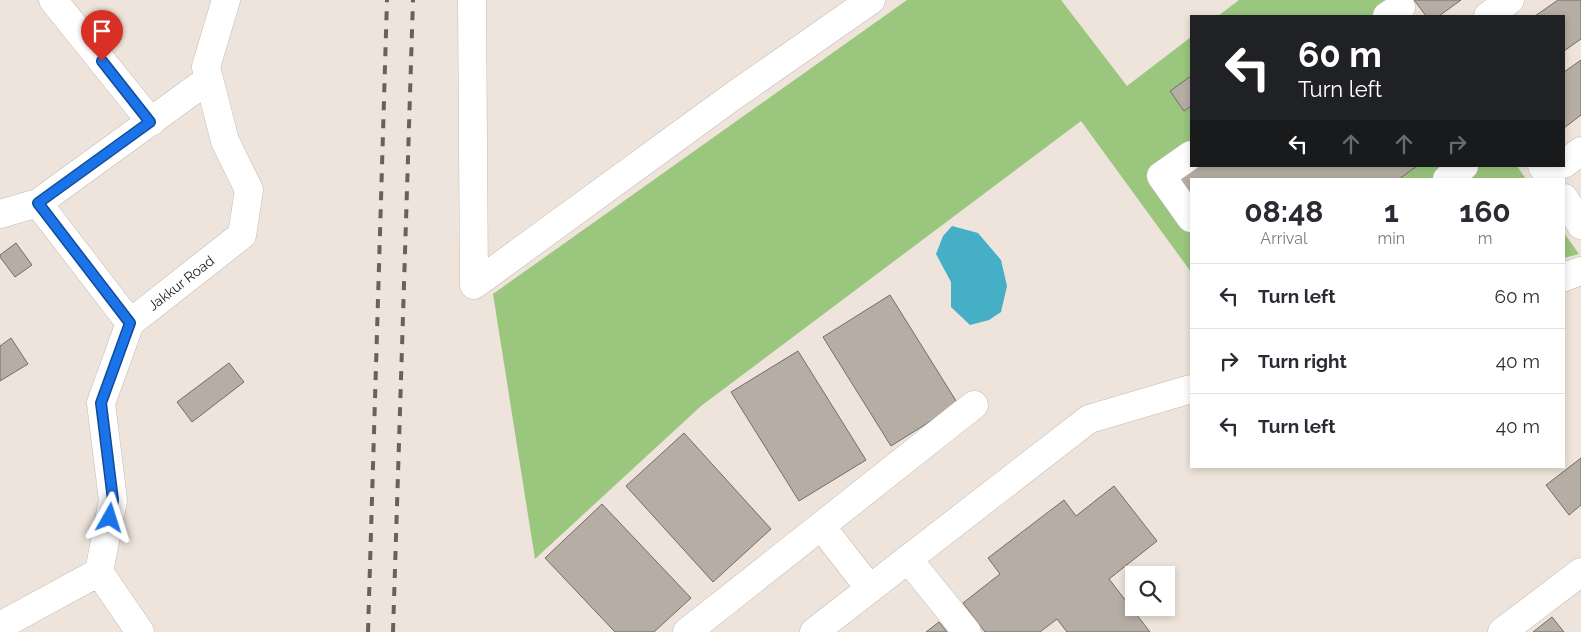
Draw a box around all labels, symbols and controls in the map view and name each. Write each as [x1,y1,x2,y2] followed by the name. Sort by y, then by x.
[81,10,123,61] pin
[88,17,116,45] icon: arrive
[1298,34,1382,75] text: 60 m
[1215,35,1280,100] icon: left
[1298,76,1382,102] text: Turn left
[1284,130,1312,158] icon: left
[1337,130,1365,158] icon: ahead
[1390,130,1418,158] icon: ahead
[1443,130,1471,158] icon: right
[1244,194,1323,229] text: 08:48
[1384,194,1399,229] text: 1
[1459,194,1511,229] text: 160
[1260,229,1307,248] text: Arrival
[1378,229,1405,248] text: min
[1478,229,1492,248] text: m
[145,252,217,314] street label: Jakkur Road
[1215,282,1243,310] icon: left
[1258,285,1335,307] text: Turn left
[1495,285,1540,307] text: 60 m
[1215,347,1243,375] icon: right
[1258,350,1347,372] text: Turn right
[1496,350,1540,372] text: 40 m
[1215,412,1243,440] icon: left
[1258,415,1335,437] text: Turn left
[1496,415,1540,437] text: 40 m
[83,491,135,543] position arrow
[1125,566,1175,616] map controls
[1125,566,1175,616] button: search

